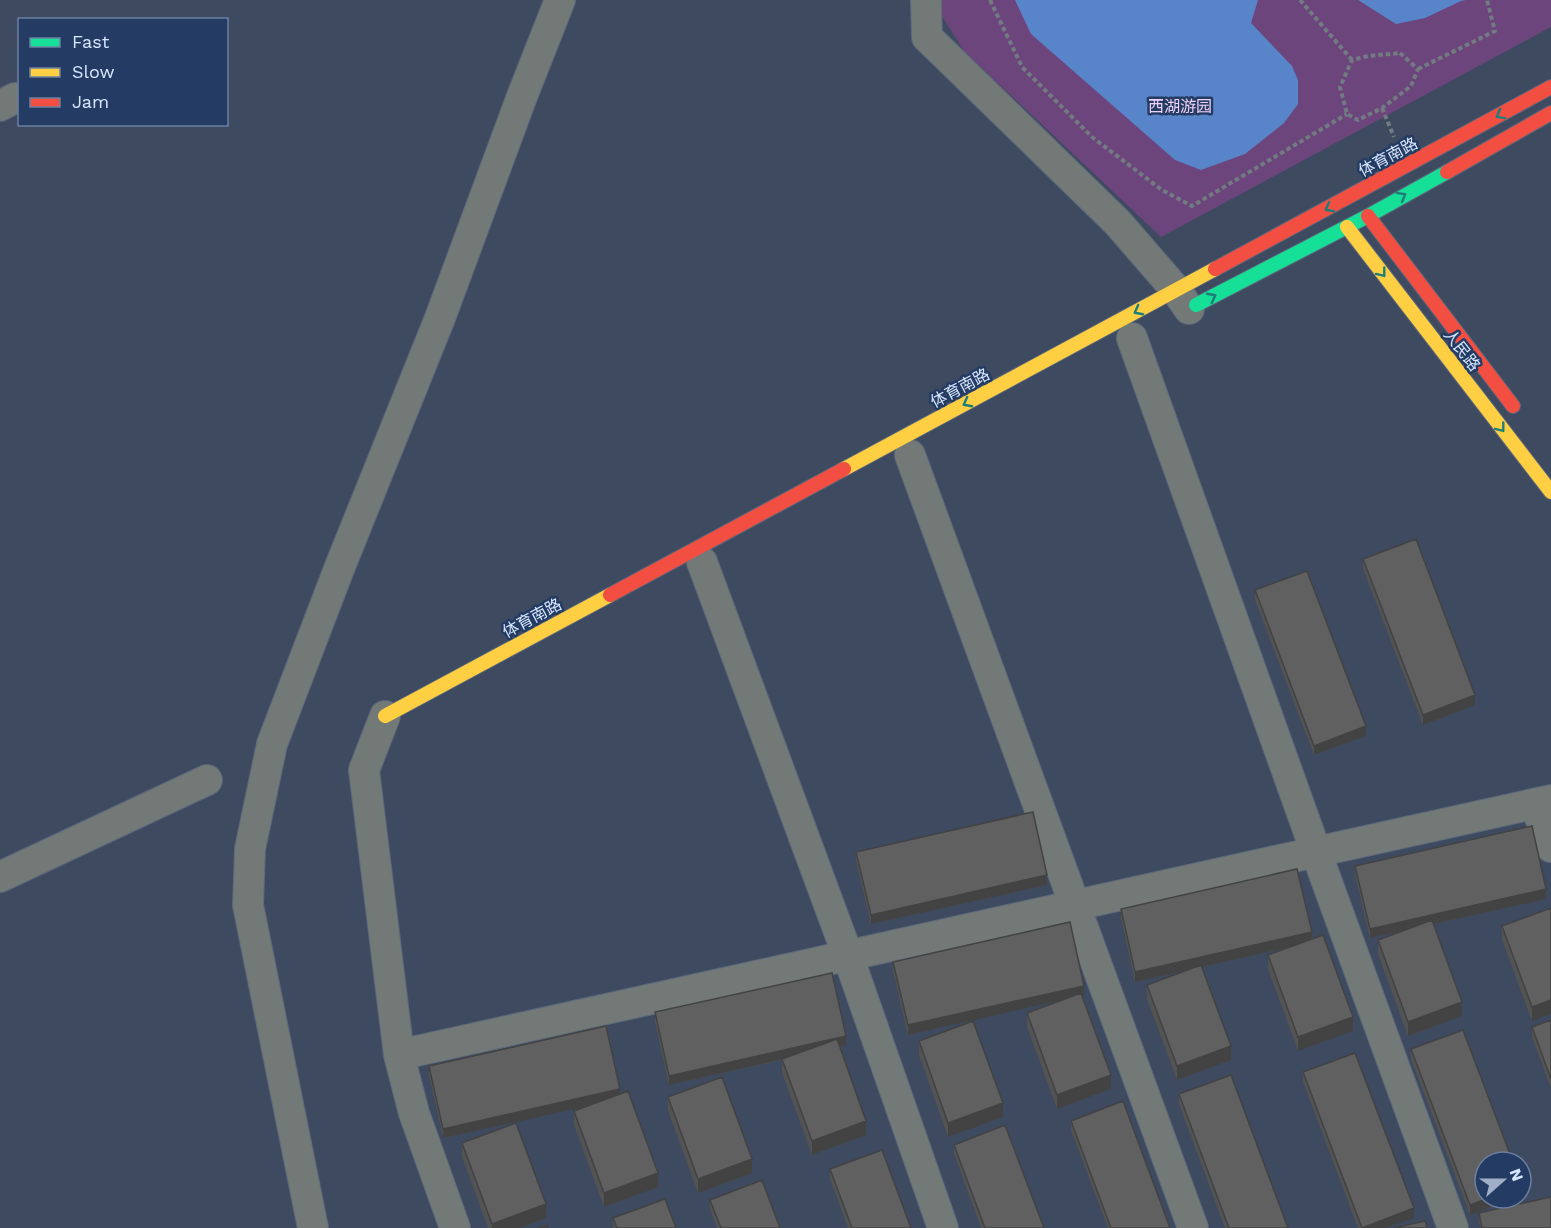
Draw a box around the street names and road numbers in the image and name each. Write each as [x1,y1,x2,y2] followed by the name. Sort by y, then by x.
[1355,134,1421,180] street label: 体育南路
[1440,325,1484,375] street label: 人民路
[927,365,993,411] street label: 体育南路
[499,595,565,641] street label: 体育南路

